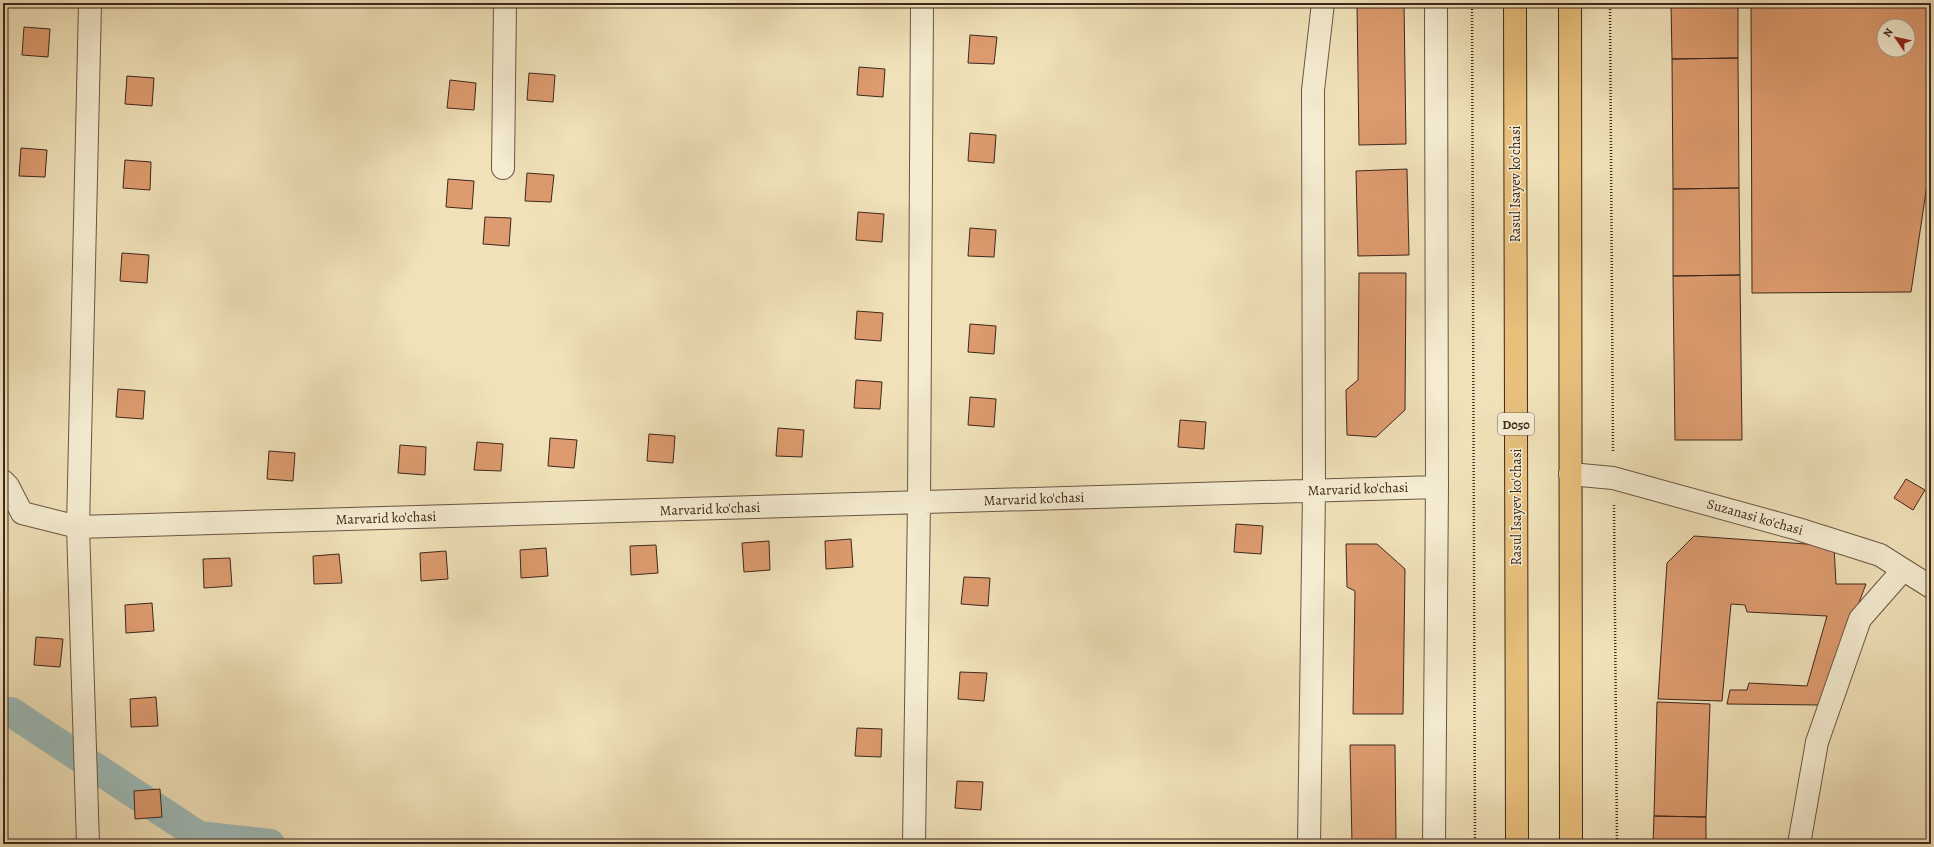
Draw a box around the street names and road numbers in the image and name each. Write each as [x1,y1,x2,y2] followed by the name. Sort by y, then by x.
[1506,125,1525,242] street label: Rasul Isayev ko'chasi
[1498,413,1534,435] road number: D050
[1507,448,1526,565] street label: Rasul Isayev ko'chasi
[1307,478,1409,500] street label: Marvarid ko'chasi
[983,488,1085,510] street label: Marvarid ko'chasi
[1705,494,1805,540] street label: Suzanasi ko'chasi
[659,498,761,520] street label: Marvarid ko'chasi
[335,507,437,529] street label: Marvarid ko'chasi

